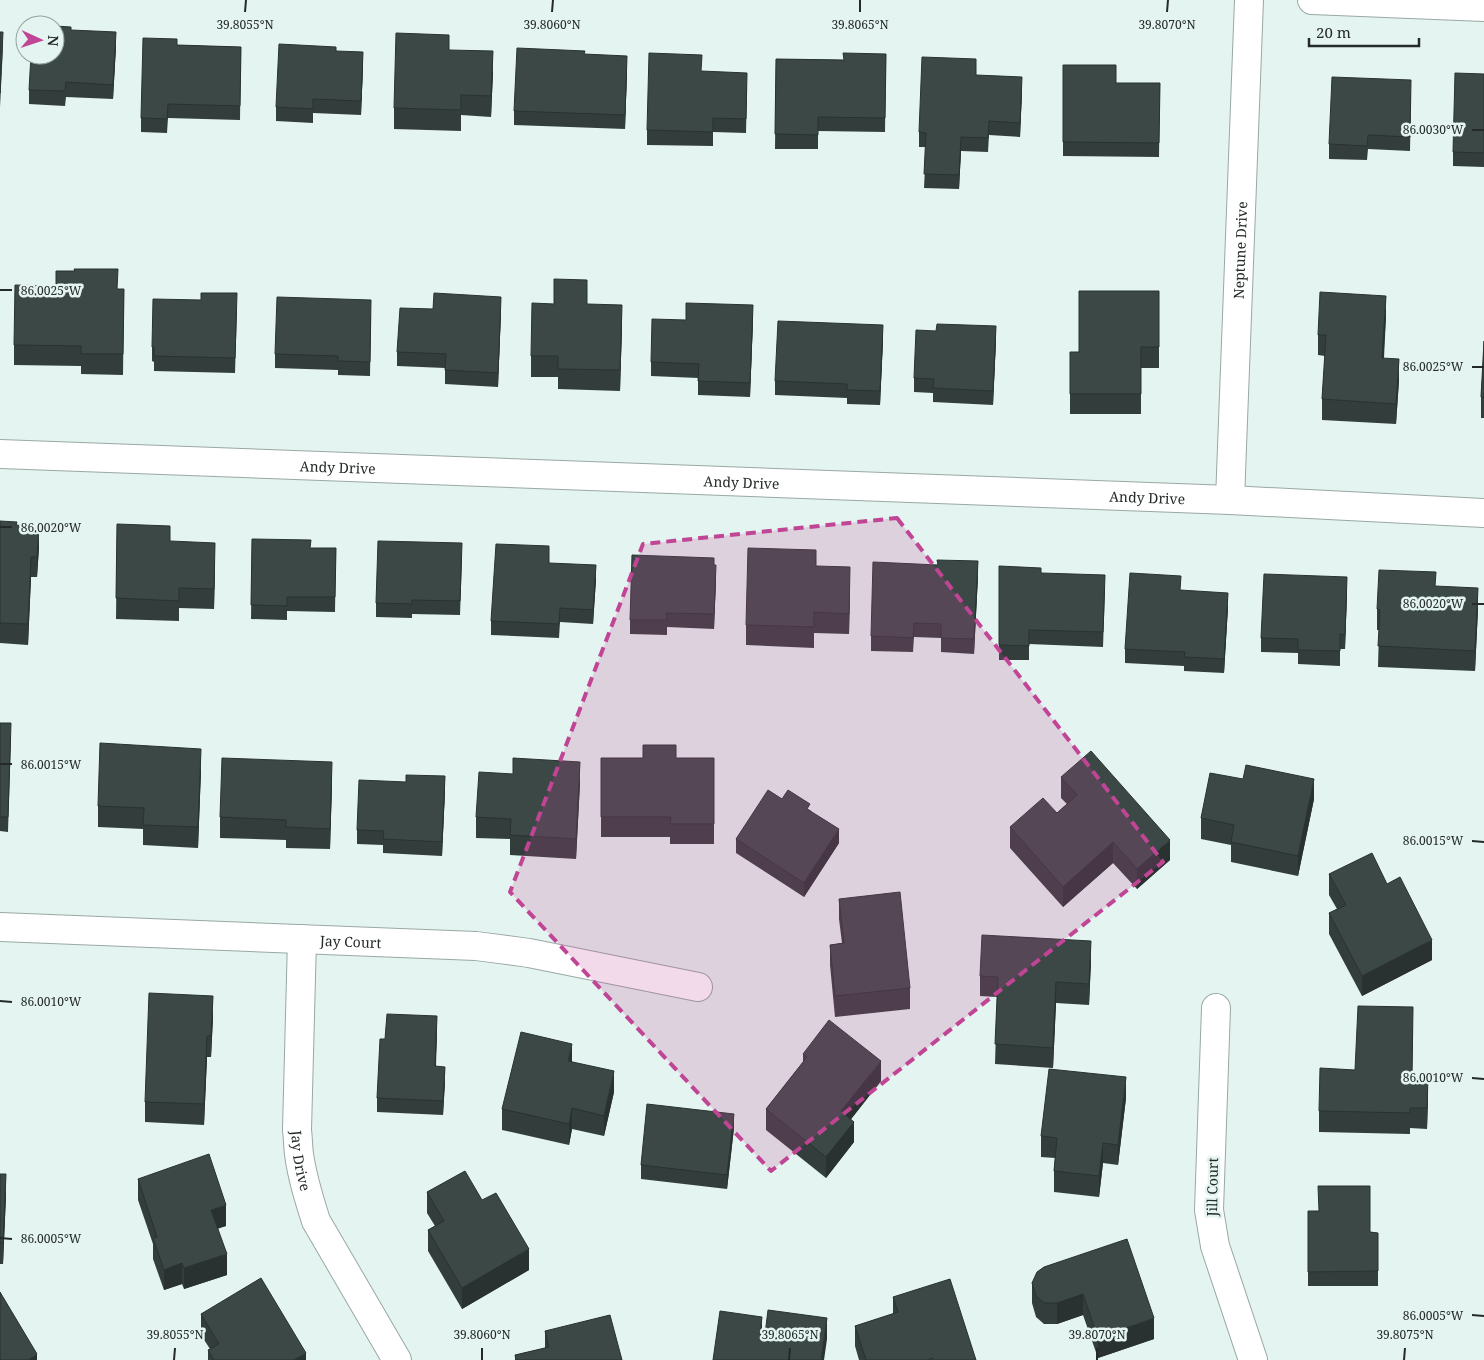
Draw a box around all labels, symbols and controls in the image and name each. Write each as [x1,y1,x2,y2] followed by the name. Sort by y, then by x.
[15,15,65,65] north arrow
[1309,15,1419,47] scale bar
[216,16,274,33] text: 39.8055°N
[523,16,581,33] text: 39.8060°N
[831,16,889,33] text: 39.8065°N
[1138,16,1196,33] text: 39.8070°N
[1316,22,1351,42] text: 20 m
[44,35,63,47] text: N
[1403,121,1464,138] text: 86.0030°W
[1228,201,1251,299] street label: Neptune Drive
[21,282,82,299] text: 86.0025°W
[1403,358,1464,375] text: 86.0025°W
[299,456,376,478] street label: Andy Drive
[703,471,780,493] street label: Andy Drive
[1109,486,1186,508] street label: Andy Drive
[21,519,82,536] text: 86.0020°W
[1403,595,1464,612] text: 86.0020°W
[21,756,82,773] text: 86.0015°W
[1403,832,1464,849] text: 86.0015°W
[319,930,382,952] street label: Jay Court
[21,993,82,1010] text: 86.0010°W
[1403,1069,1464,1086] text: 86.0010°W
[288,1128,316,1193] street label: Jay Drive
[1202,1157,1222,1218] street label: Jill Court
[21,1230,82,1247] text: 86.0005°W
[1403,1307,1464,1324] text: 86.0005°W
[146,1326,204,1343] text: 39.8055°N
[453,1326,511,1343] text: 39.8060°N
[761,1326,819,1343] text: 39.8065°N
[1068,1326,1126,1343] text: 39.8070°N
[1376,1326,1434,1343] text: 39.8075°N

